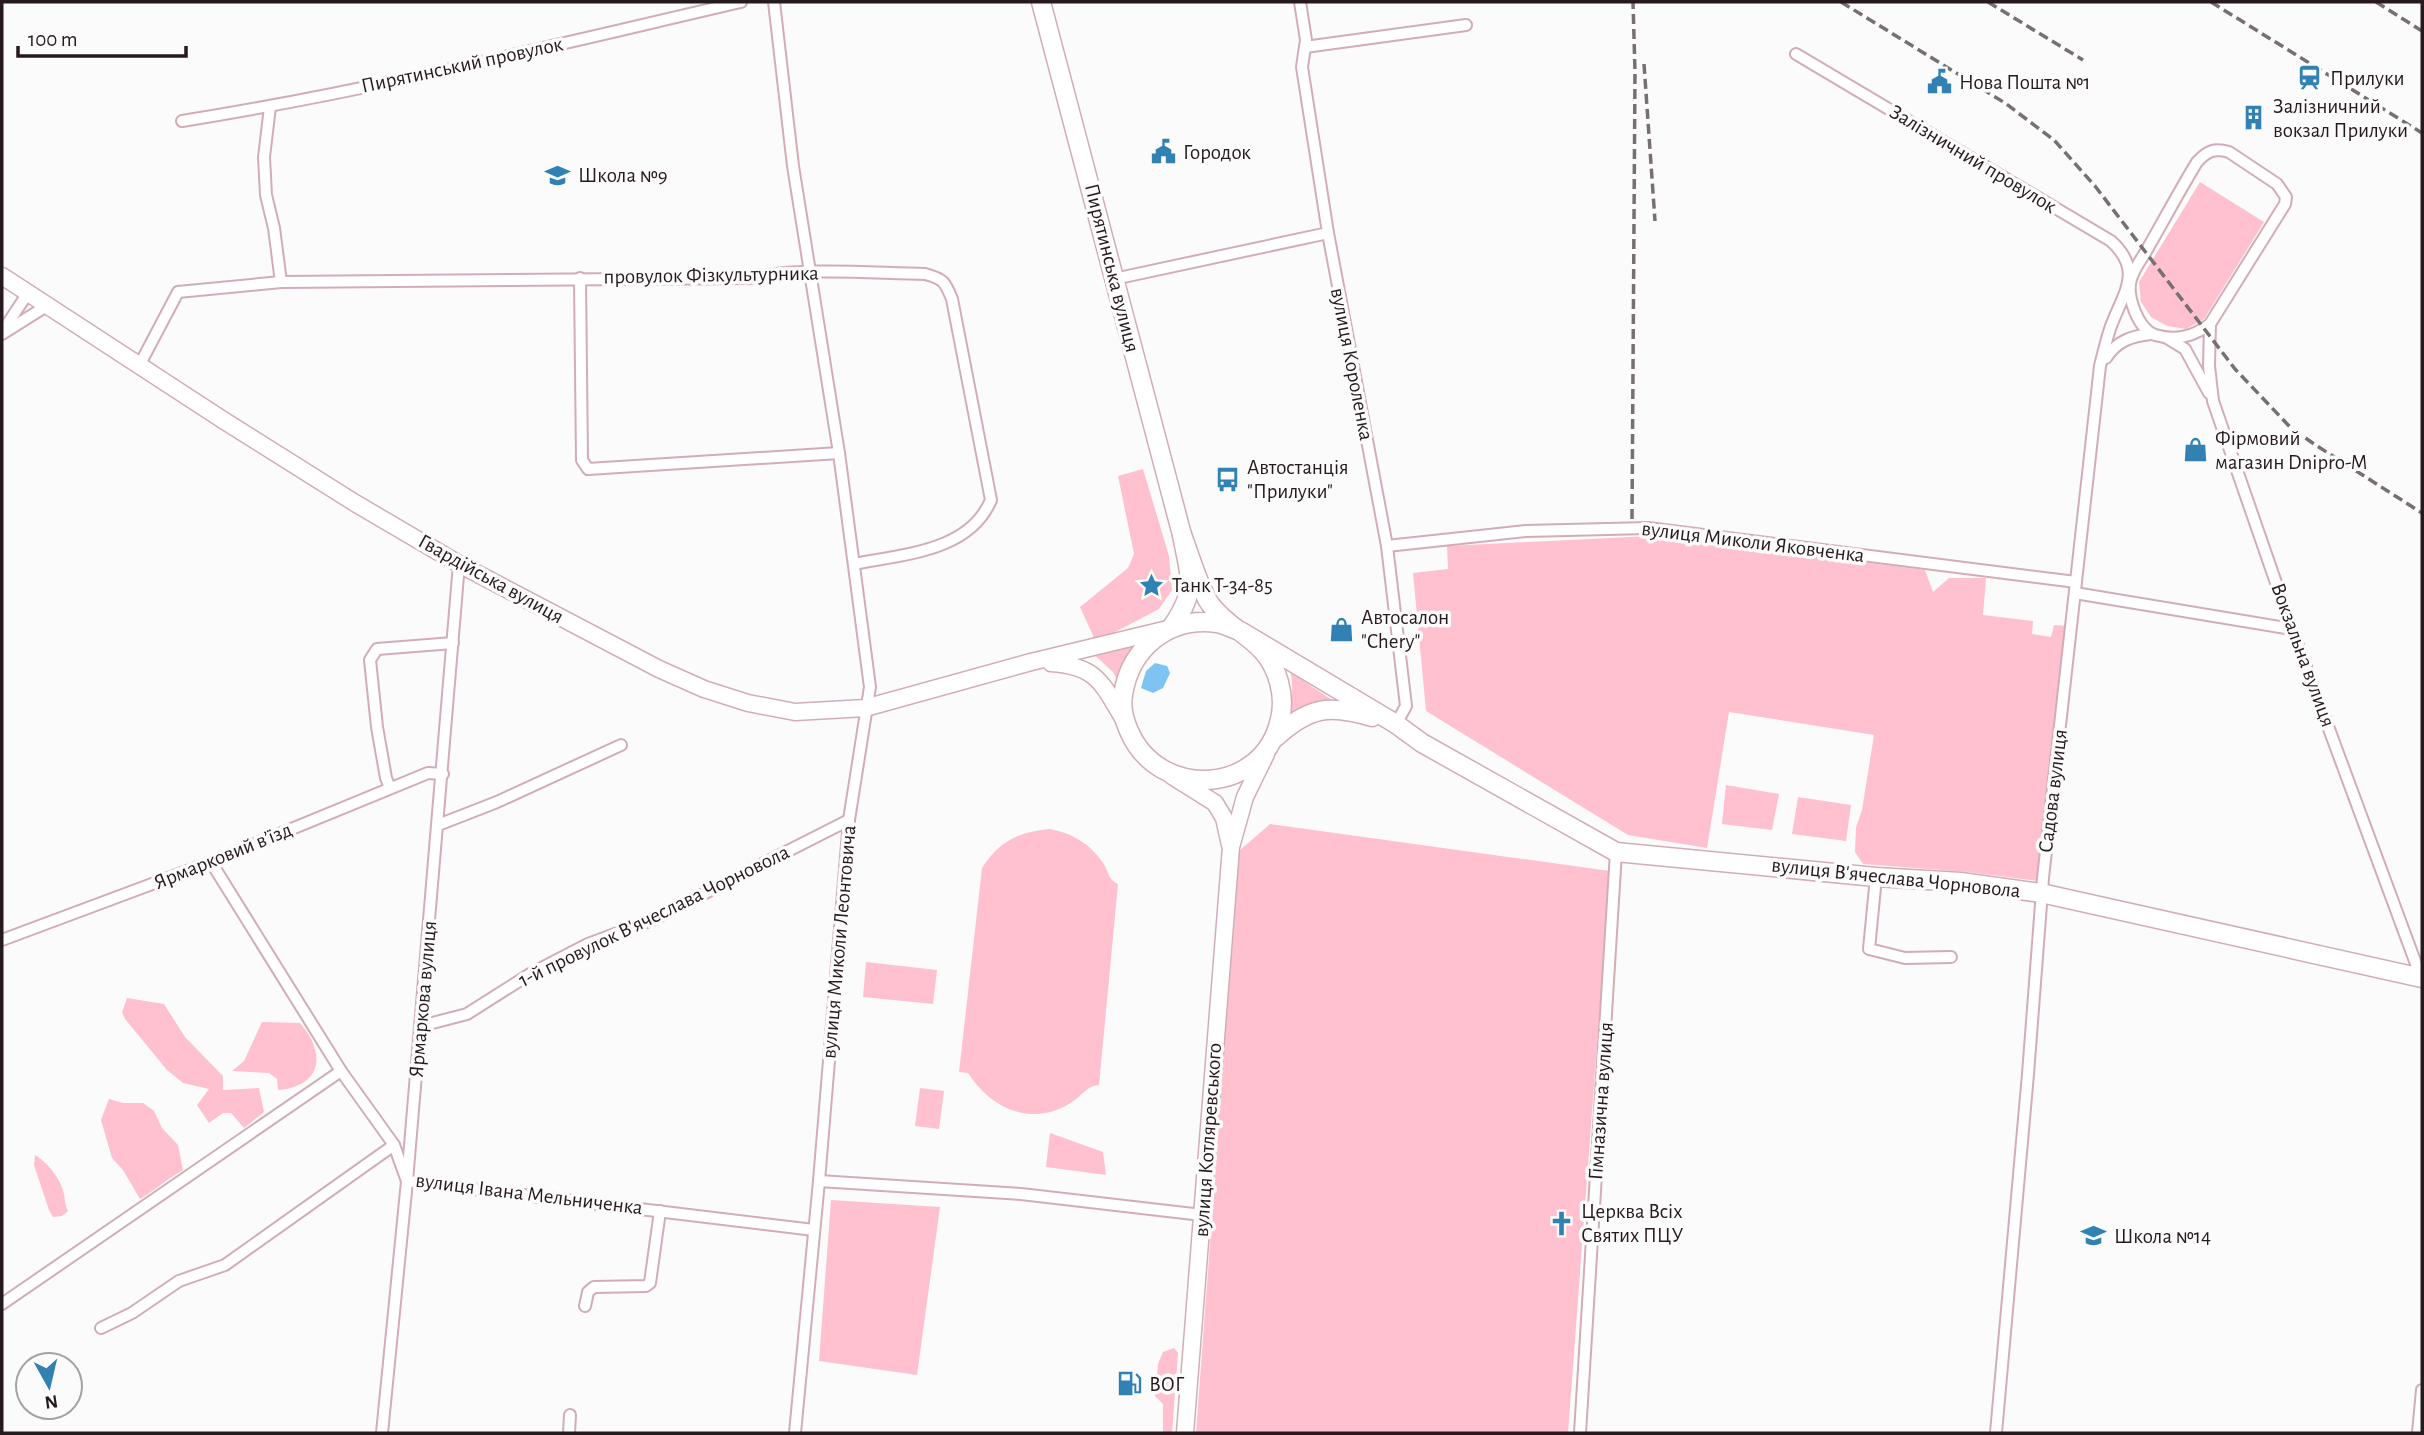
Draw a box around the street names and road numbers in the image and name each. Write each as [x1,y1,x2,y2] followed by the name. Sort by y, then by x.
[359,33,565,97] street label: Пирятинський провулок
[1886,101,2060,217] street label: Залізничний провулок
[1081,181,1143,355] street label: Пирятинська вулиця
[603,263,819,287] street label: провулок Фізкультурника
[1327,286,1377,442] street label: вулиця Короленка
[1640,518,1866,566] street label: вулиця Миколи Яковченка
[415,530,567,628] street label: Гвардійська вулиця
[2267,580,2339,730] street label: Вокзальна вулиця
[2035,728,2071,854] street label: Садова вулиця
[151,819,295,893] street label: Ярмарковий вʼїзд
[818,824,860,1060] street label: вулиця Миколи Леонтовича
[515,841,793,991] street label: 1-й провулок В'ячеслава Чорновола
[1770,854,2022,902] street label: вулиця В'ячеслава Чорновола
[406,920,440,1078] street label: Ярмаркова вулиця
[1585,1021,1617,1181] street label: Гімназична вулиця
[1191,1042,1225,1238] street label: вулиця Котляревського
[414,1170,644,1218] street label: вулиця Івана Мельниченка

